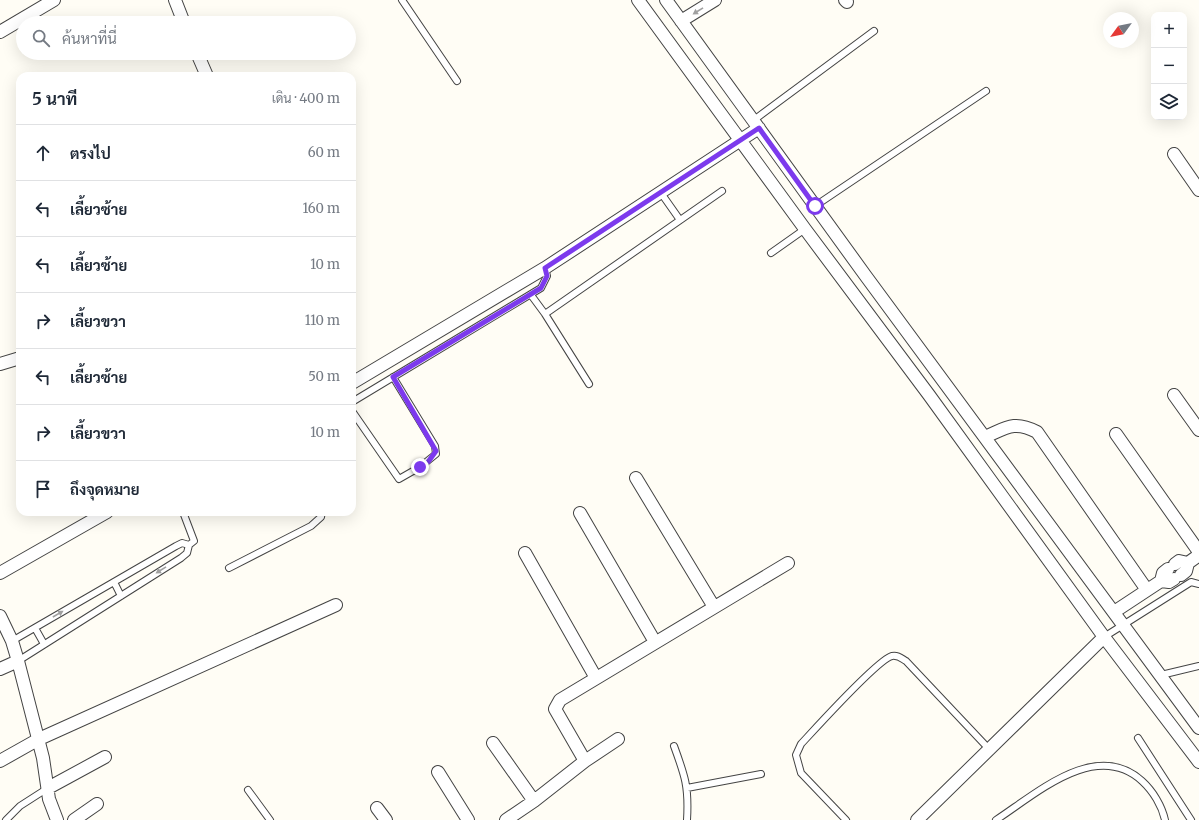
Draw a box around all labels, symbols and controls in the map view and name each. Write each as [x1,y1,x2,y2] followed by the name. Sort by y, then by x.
[692,7,704,14] one-way arrow
[1103,12,1139,48] north arrow
[1151,12,1187,120] map controls
[1151,12,1187,48] button: +
[16,16,356,60] search box
[30,27,52,49] icon: search
[62,29,117,48] text: ค้นหาที่นี่
[1151,48,1187,84] button: −
[1151,84,1187,120] button: layers
[32,88,77,110] text: 5 นาที
[272,90,340,107] text: เดิน · 400 m
[32,142,54,164] icon: ahead
[70,144,111,163] text: ตรงไป
[308,144,340,161] text: 60 m
[806,197,824,215] route start
[32,198,54,220] icon: left
[70,200,127,219] text: เลี้ยวซ้าย
[302,200,340,217] text: 160 m
[32,254,54,276] icon: left
[70,256,127,275] text: เลี้ยวซ้าย
[310,256,340,273] text: 10 m
[32,310,54,332] icon: right
[70,312,126,331] text: เลี้ยวขวา
[305,312,340,329] text: 110 m
[32,366,54,388] icon: left
[70,368,127,387] text: เลี้ยวซ้าย
[308,368,340,385] text: 50 m
[32,422,54,444] icon: right
[70,424,126,443] text: เลี้ยวขวา
[310,424,340,441] text: 10 m
[411,458,429,476] route end
[32,478,54,500] icon: arrive
[70,480,140,499] text: ถึงจุดหมาย
[155,567,167,574] one-way arrow
[52,611,64,618] one-way arrow

